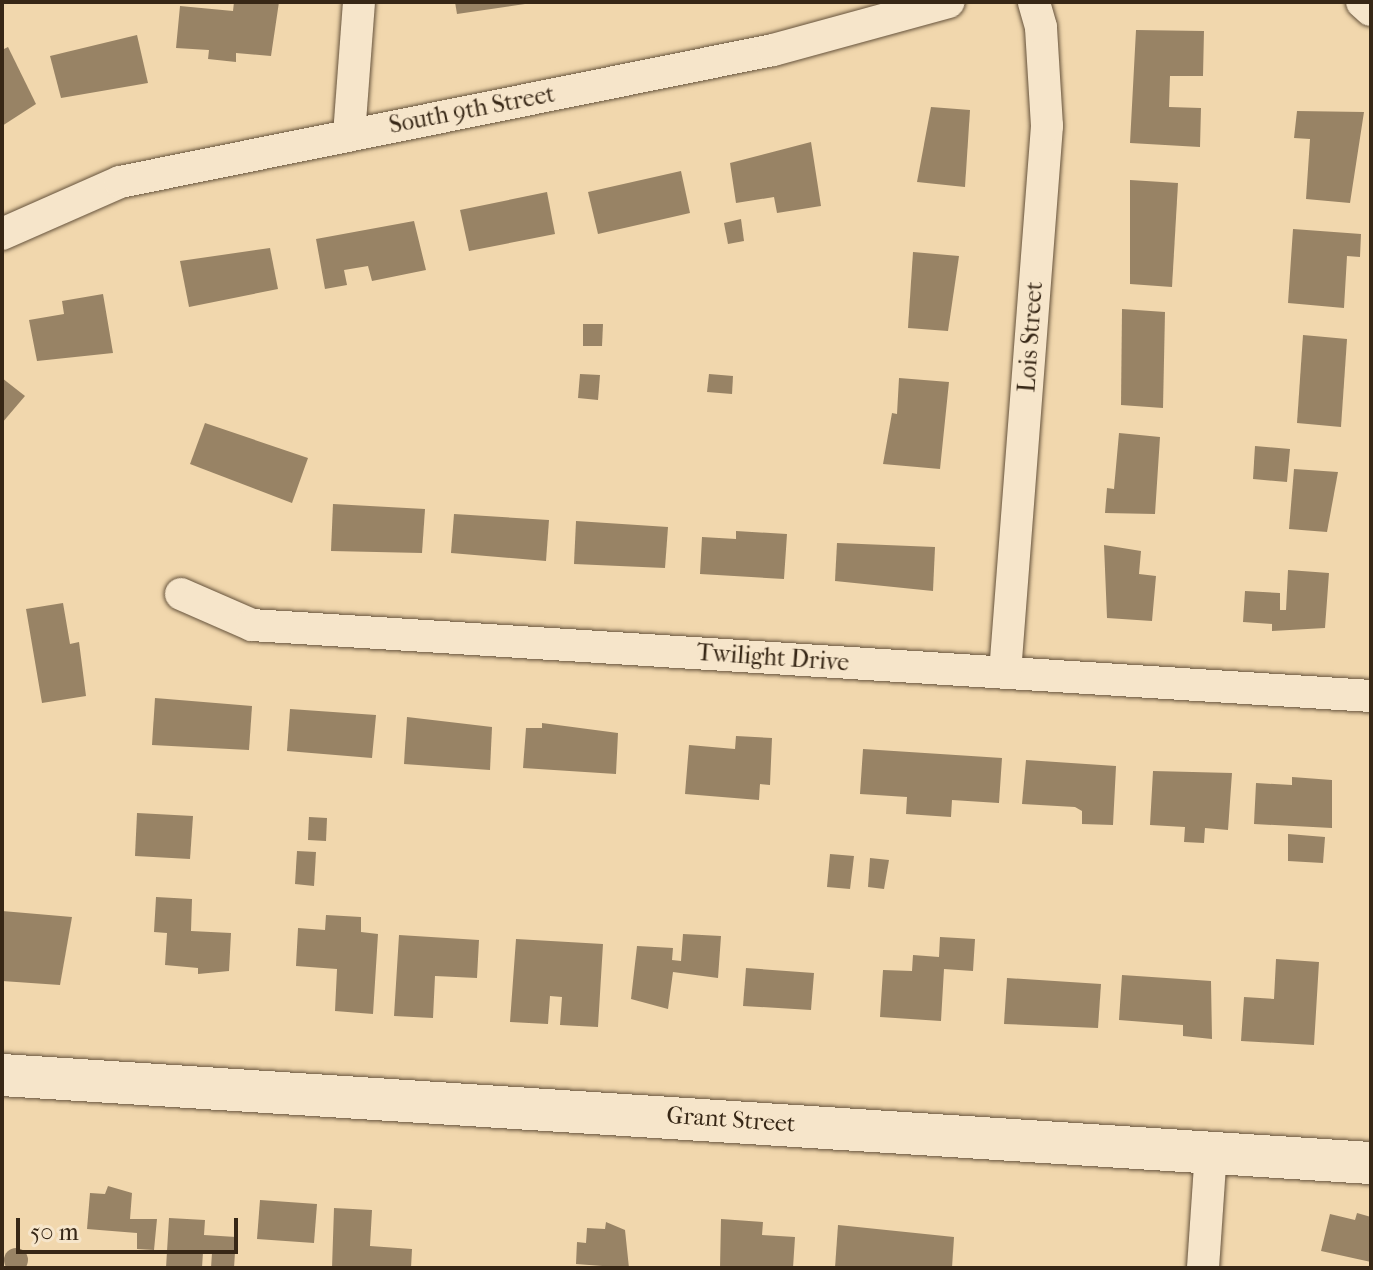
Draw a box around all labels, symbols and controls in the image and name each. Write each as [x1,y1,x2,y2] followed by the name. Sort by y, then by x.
[387,80,557,140] street label: South 9th Street
[1013,281,1049,393] street label: Lois Street
[696,638,850,678] street label: Twilight Drive
[666,1101,796,1139] street label: Grant Street
[20,1202,242,1252] scale bar
[30,1218,79,1246] text: 50 m

